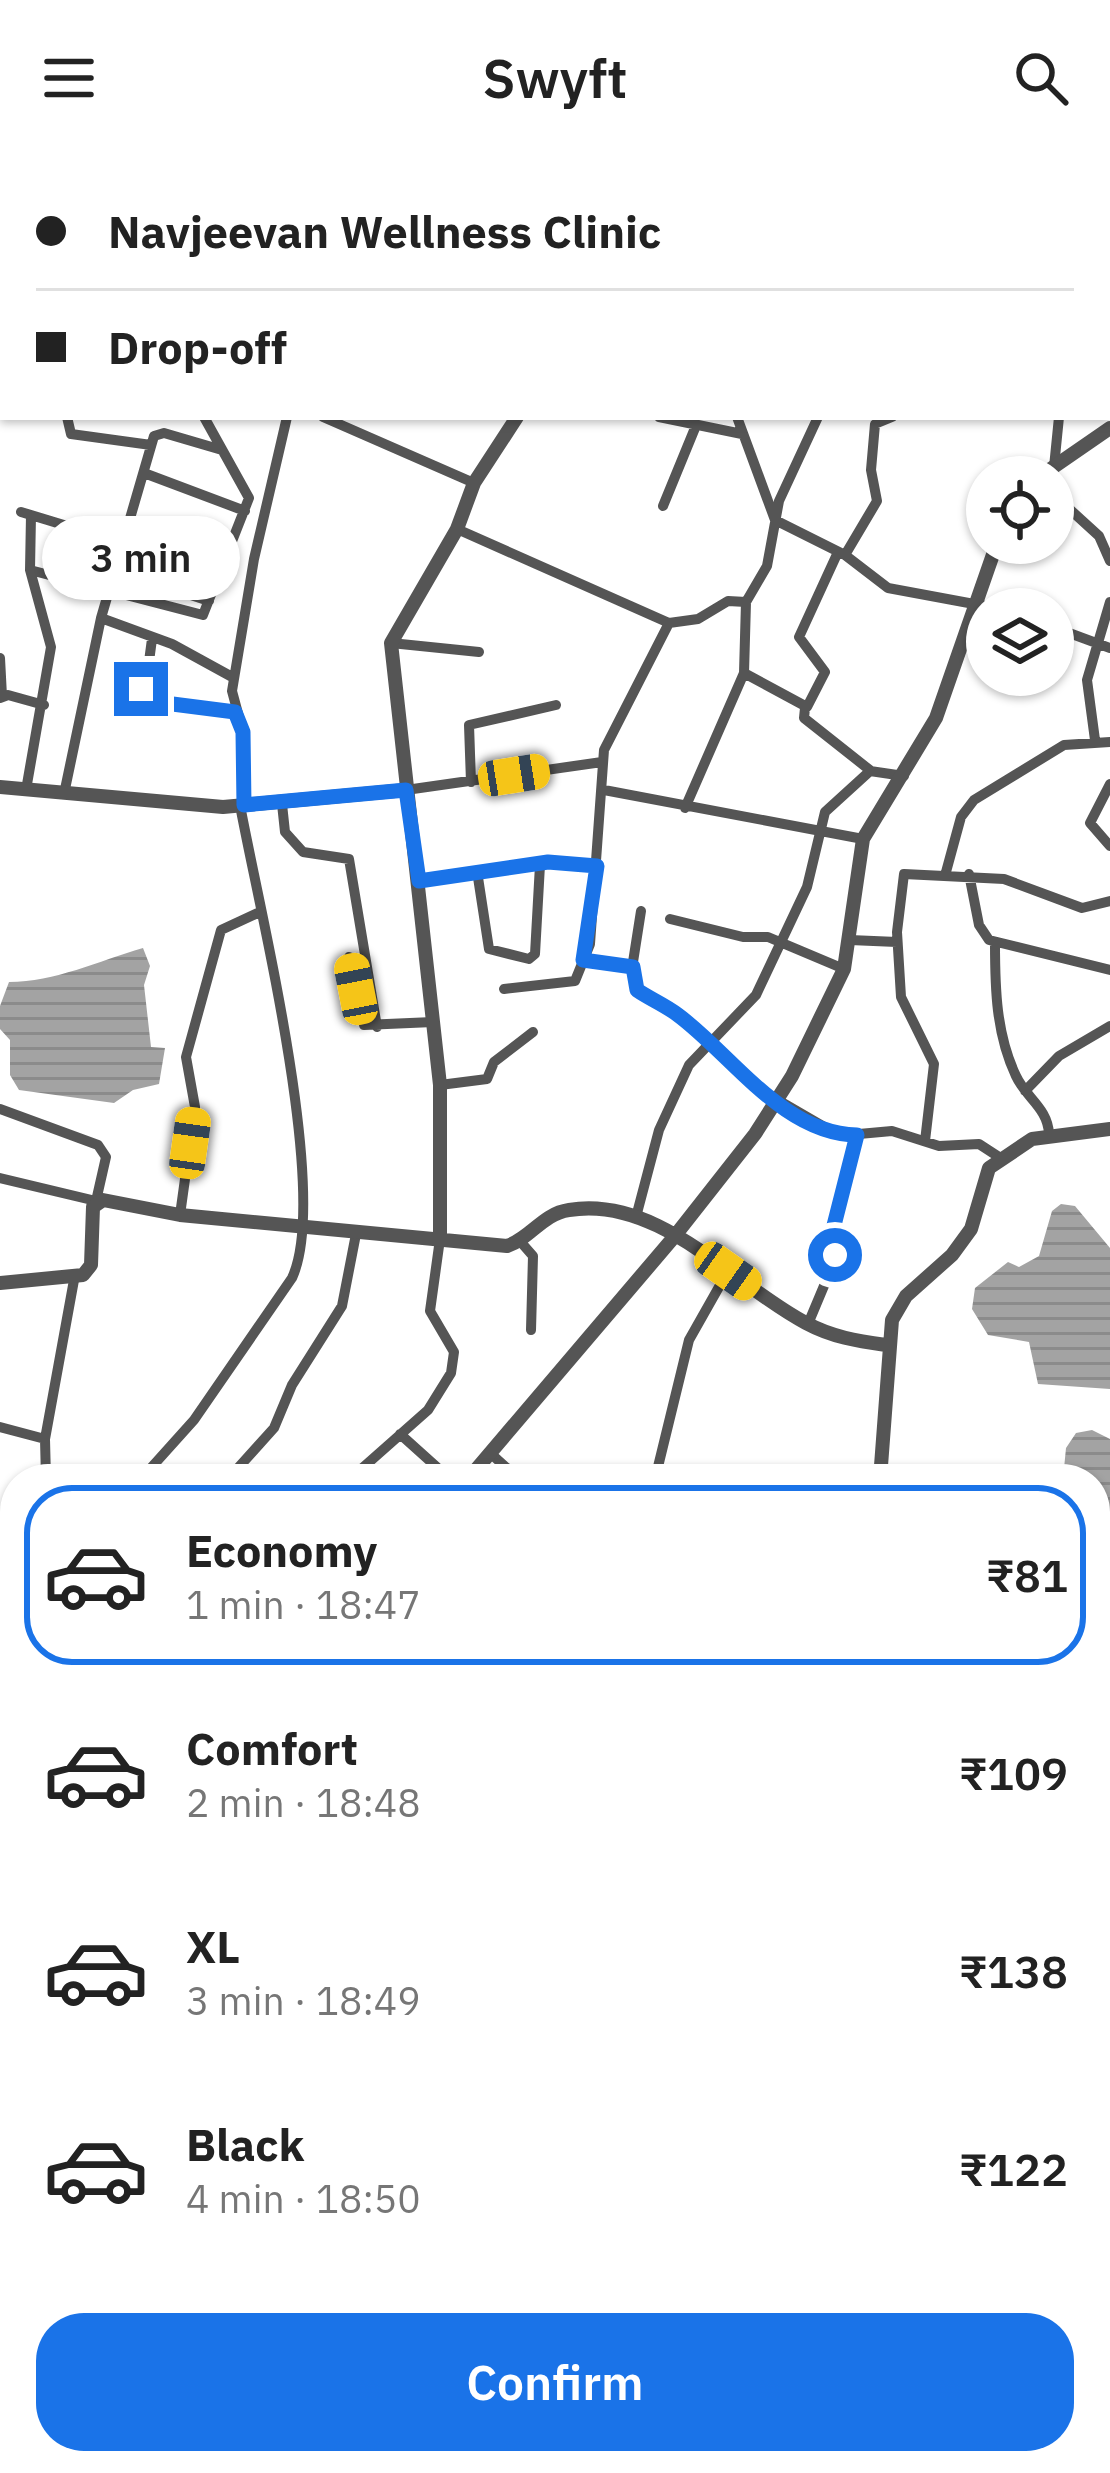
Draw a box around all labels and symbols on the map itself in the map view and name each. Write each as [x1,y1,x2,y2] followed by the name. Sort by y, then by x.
[42,515,240,599] callout: 3 min
[114,662,168,716] route end
[476,752,552,798] car
[331,950,381,1028] car
[167,1105,213,1181] car
[808,1228,862,1282] route start
[688,1236,768,1306] car

